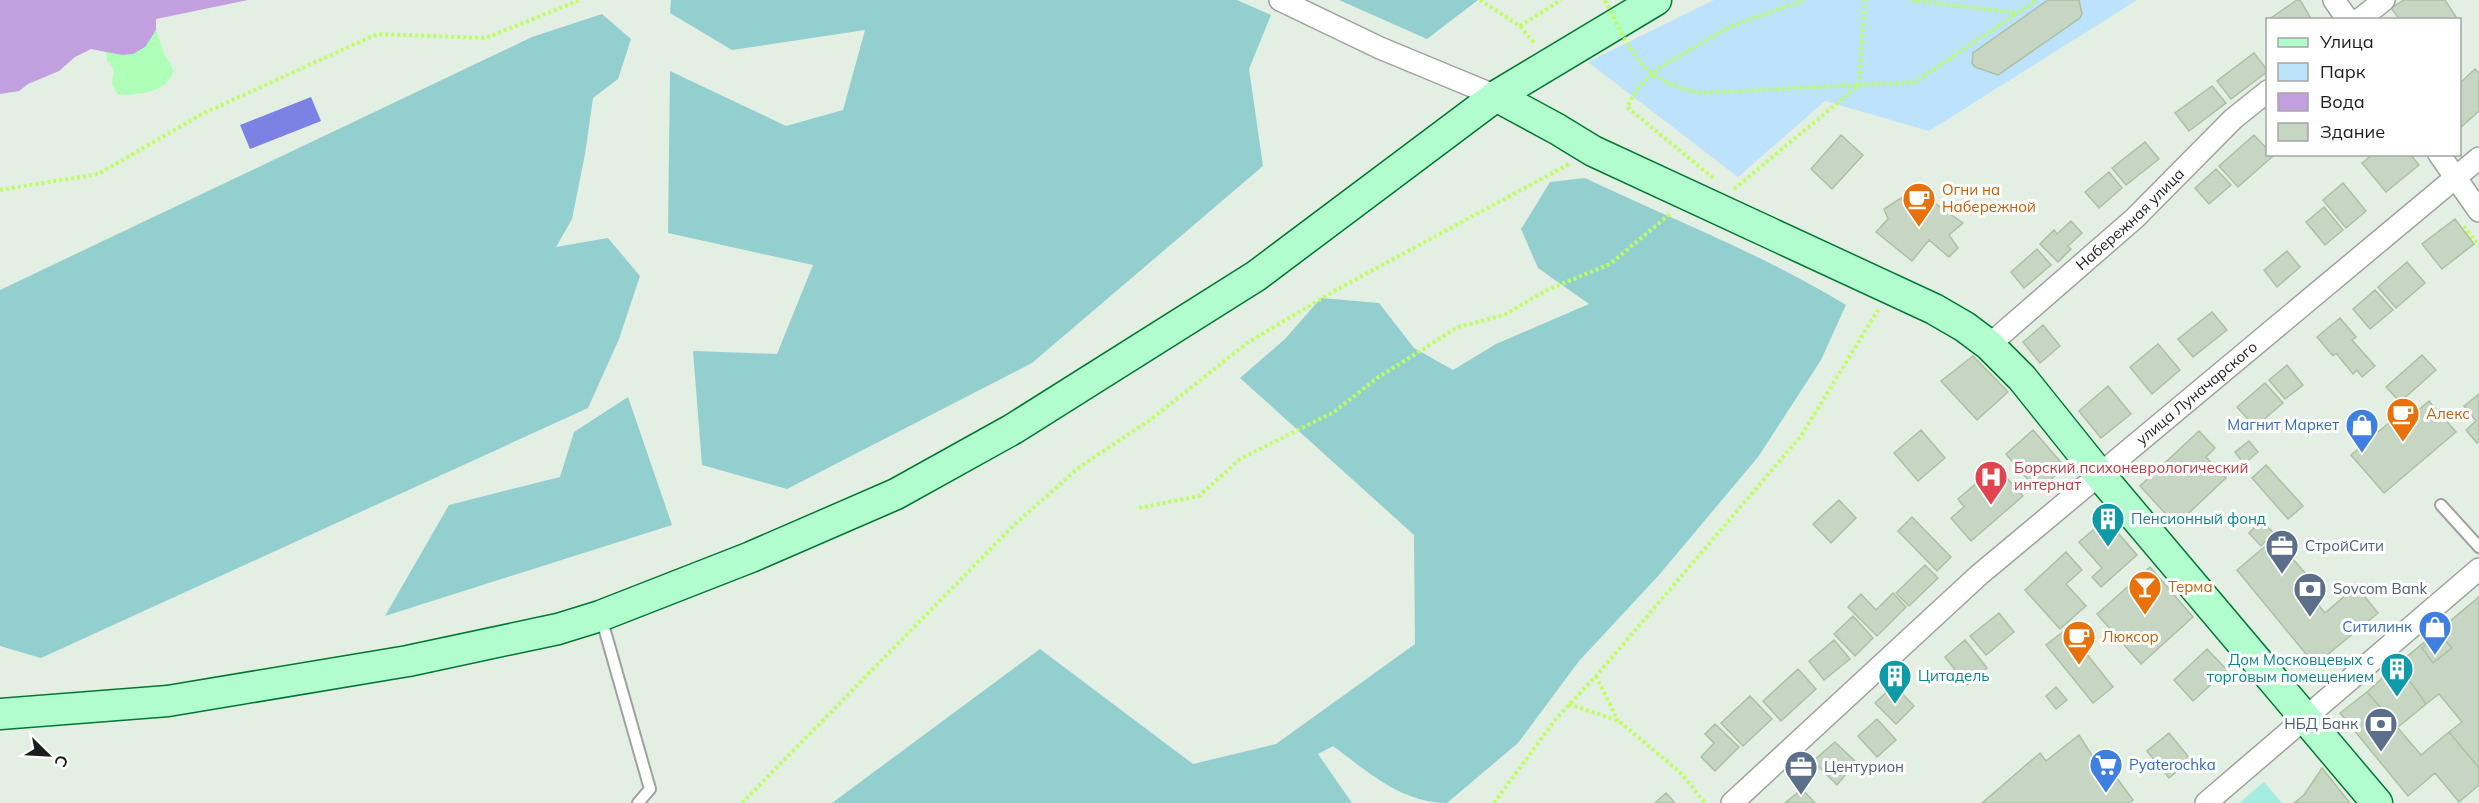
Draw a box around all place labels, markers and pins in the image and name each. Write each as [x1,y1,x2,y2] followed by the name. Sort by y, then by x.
[1942,180,2036,216] place label: Огни на Набережной
[1901,181,1937,228] cafe icon: Огни на Набережной
[2385,396,2421,443] cafe icon: Алекс
[2426,404,2470,423] place label: Алекс
[2344,407,2380,454] shop icon: Магнит Маркет
[2227,415,2339,434] place label: Магнит Маркет
[2014,458,2248,494] place label: Борский психоневрологический интернат
[1973,459,2009,506] hospital icon: Борский психоневрологический интернат
[2090,501,2126,548] building icon: Пенсионный фонд
[2131,509,2266,528] place label: Пенсионный фонд
[2264,528,2300,575] office icon: СтройСити
[2305,536,2384,555] place label: СтройСити
[2127,569,2163,616] bar icon: Терма
[2292,571,2328,618] bank icon: Sovcom Bank
[2168,577,2213,596] place label: Терма
[2333,579,2428,598] place label: Sovcom Bank
[2417,609,2453,656] shop icon: Ситилинк
[2342,617,2413,636] place label: Ситилинк
[2061,619,2097,666] cafe icon: Люксор
[2102,627,2159,646] place label: Люксор
[2207,650,2374,686] place label: Дом Московцевых с торговым помещением
[2379,651,2415,698] building icon: Дом Московцевых с торговым помещением
[1877,658,1913,705] building icon: Цитадель
[1918,666,1989,685] place label: Цитадель
[2363,706,2399,753] bank icon: НБД Банк
[2284,714,2359,733] place label: НБД Банк
[2088,747,2124,794] supermarket icon: Pyaterochka
[1783,749,1819,796] office icon: Центурион
[2129,755,2216,774] place label: Pyaterochka
[1824,757,1904,776] place label: Центурион

